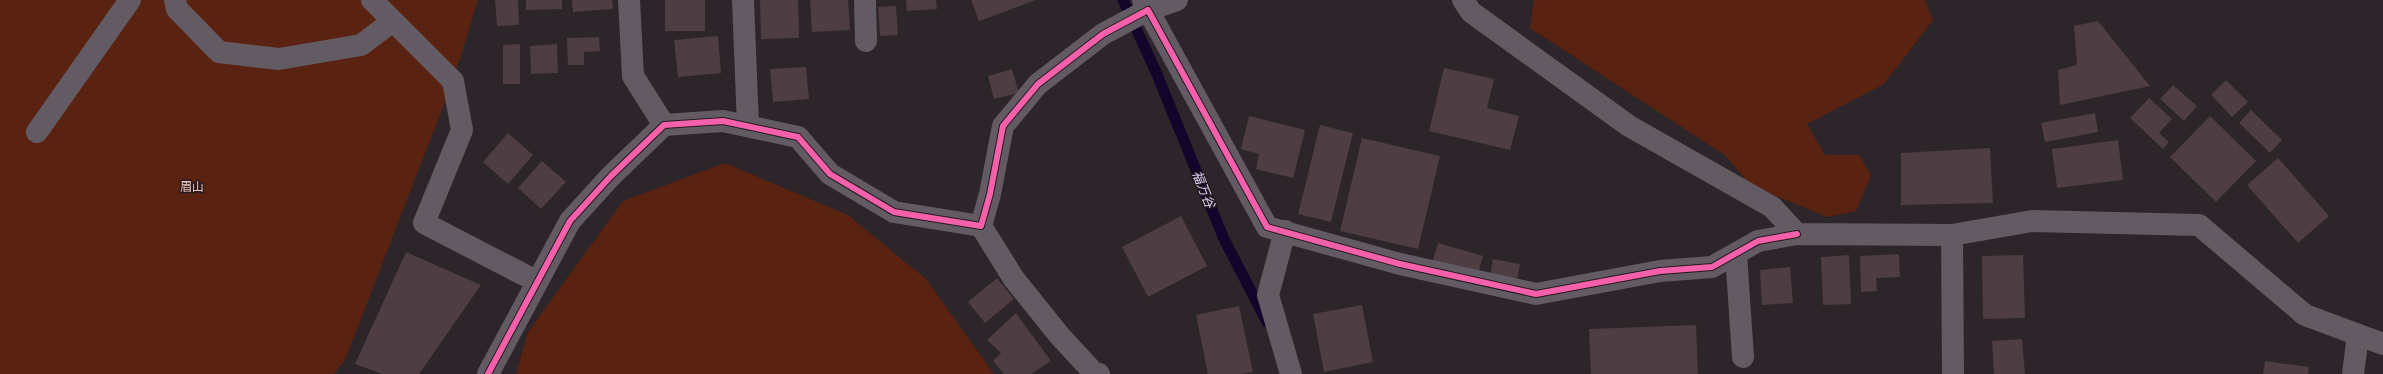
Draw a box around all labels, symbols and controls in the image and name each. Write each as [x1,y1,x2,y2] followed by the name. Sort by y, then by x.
[1189,168,1218,211] water label: 福万谷
[180,180,204,194] park label: 眉山

